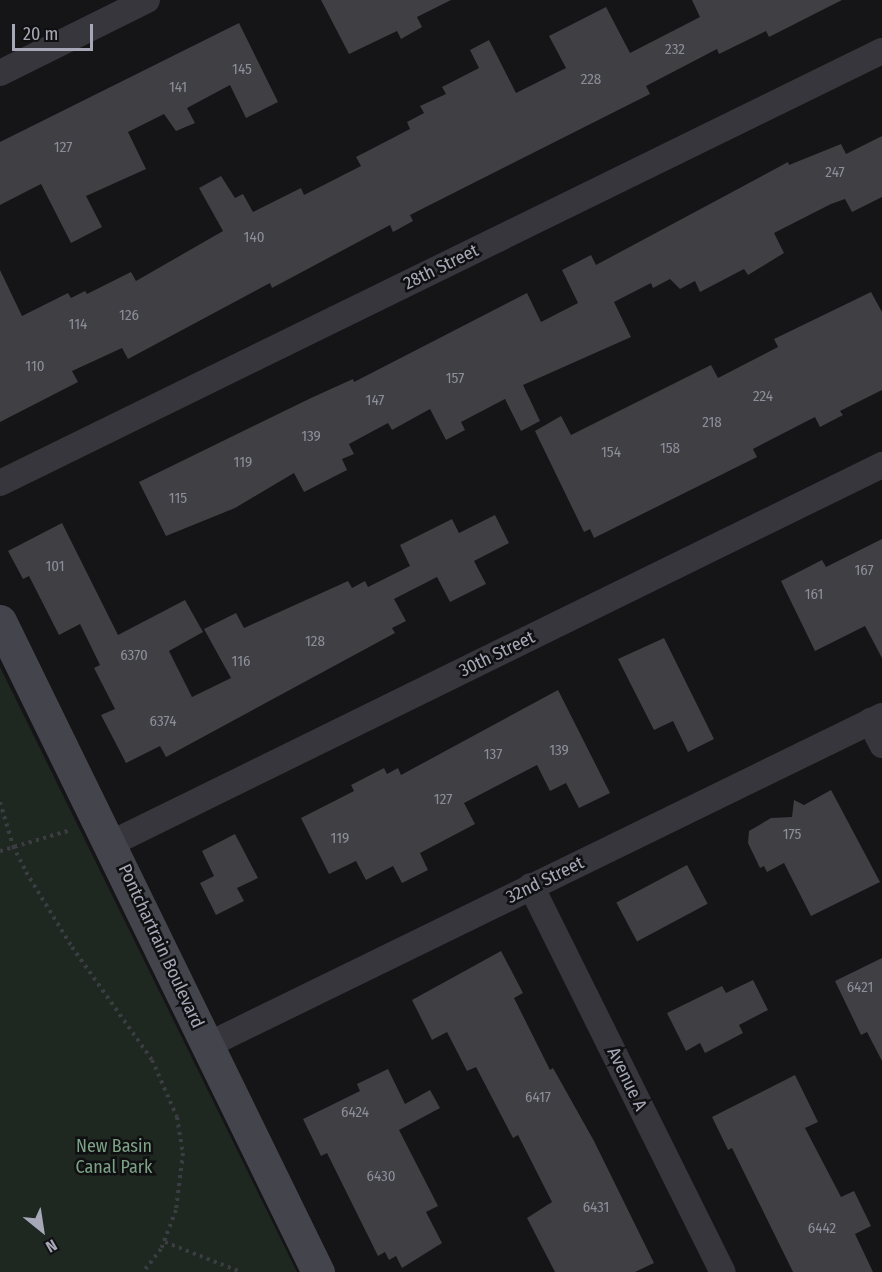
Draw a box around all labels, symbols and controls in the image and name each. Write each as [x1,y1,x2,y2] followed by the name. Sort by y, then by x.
[15,12,96,50] scale bar
[23,23,58,45] text: 20 m
[665,41,685,59] house number: 232
[232,61,252,79] house number: 145
[581,71,601,89] house number: 228
[169,79,187,97] house number: 141
[54,139,72,157] house number: 127
[825,164,845,182] house number: 247
[244,229,264,247] house number: 140
[400,240,482,294] street label: 28th Street
[119,307,139,325] house number: 126
[69,316,87,334] house number: 114
[25,358,45,376] house number: 110
[446,370,464,388] house number: 157
[753,388,773,406] house number: 224
[366,392,384,410] house number: 147
[702,414,722,432] house number: 218
[301,428,321,446] house number: 139
[660,440,680,458] house number: 158
[601,444,621,462] house number: 154
[234,454,252,472] house number: 119
[169,490,187,508] house number: 115
[45,558,65,576] house number: 101
[854,562,874,580] house number: 167
[805,586,823,604] house number: 161
[456,626,538,682] street label: 30th Street
[305,633,325,651] house number: 128
[120,647,148,665] house number: 6370
[232,653,250,671] house number: 116
[150,713,176,731] house number: 6374
[549,742,569,760] house number: 139
[484,746,502,764] house number: 137
[434,791,452,809] house number: 127
[783,826,801,844] house number: 175
[331,830,349,848] house number: 119
[503,852,587,908] street label: 32nd Street
[113,860,209,1032] street label: Pontchartrain Boulevard
[847,979,873,997] house number: 6421
[602,1044,652,1114] street label: Avenue A
[525,1089,551,1107] house number: 6417
[341,1104,369,1122] house number: 6424
[76,1136,152,1178] park label: New Basin Canal Park
[366,1168,396,1186] house number: 6430
[583,1199,609,1217] house number: 6431
[12,1200,72,1260] north arrow
[808,1220,836,1238] house number: 6442
[42,1235,60,1257] text: N

